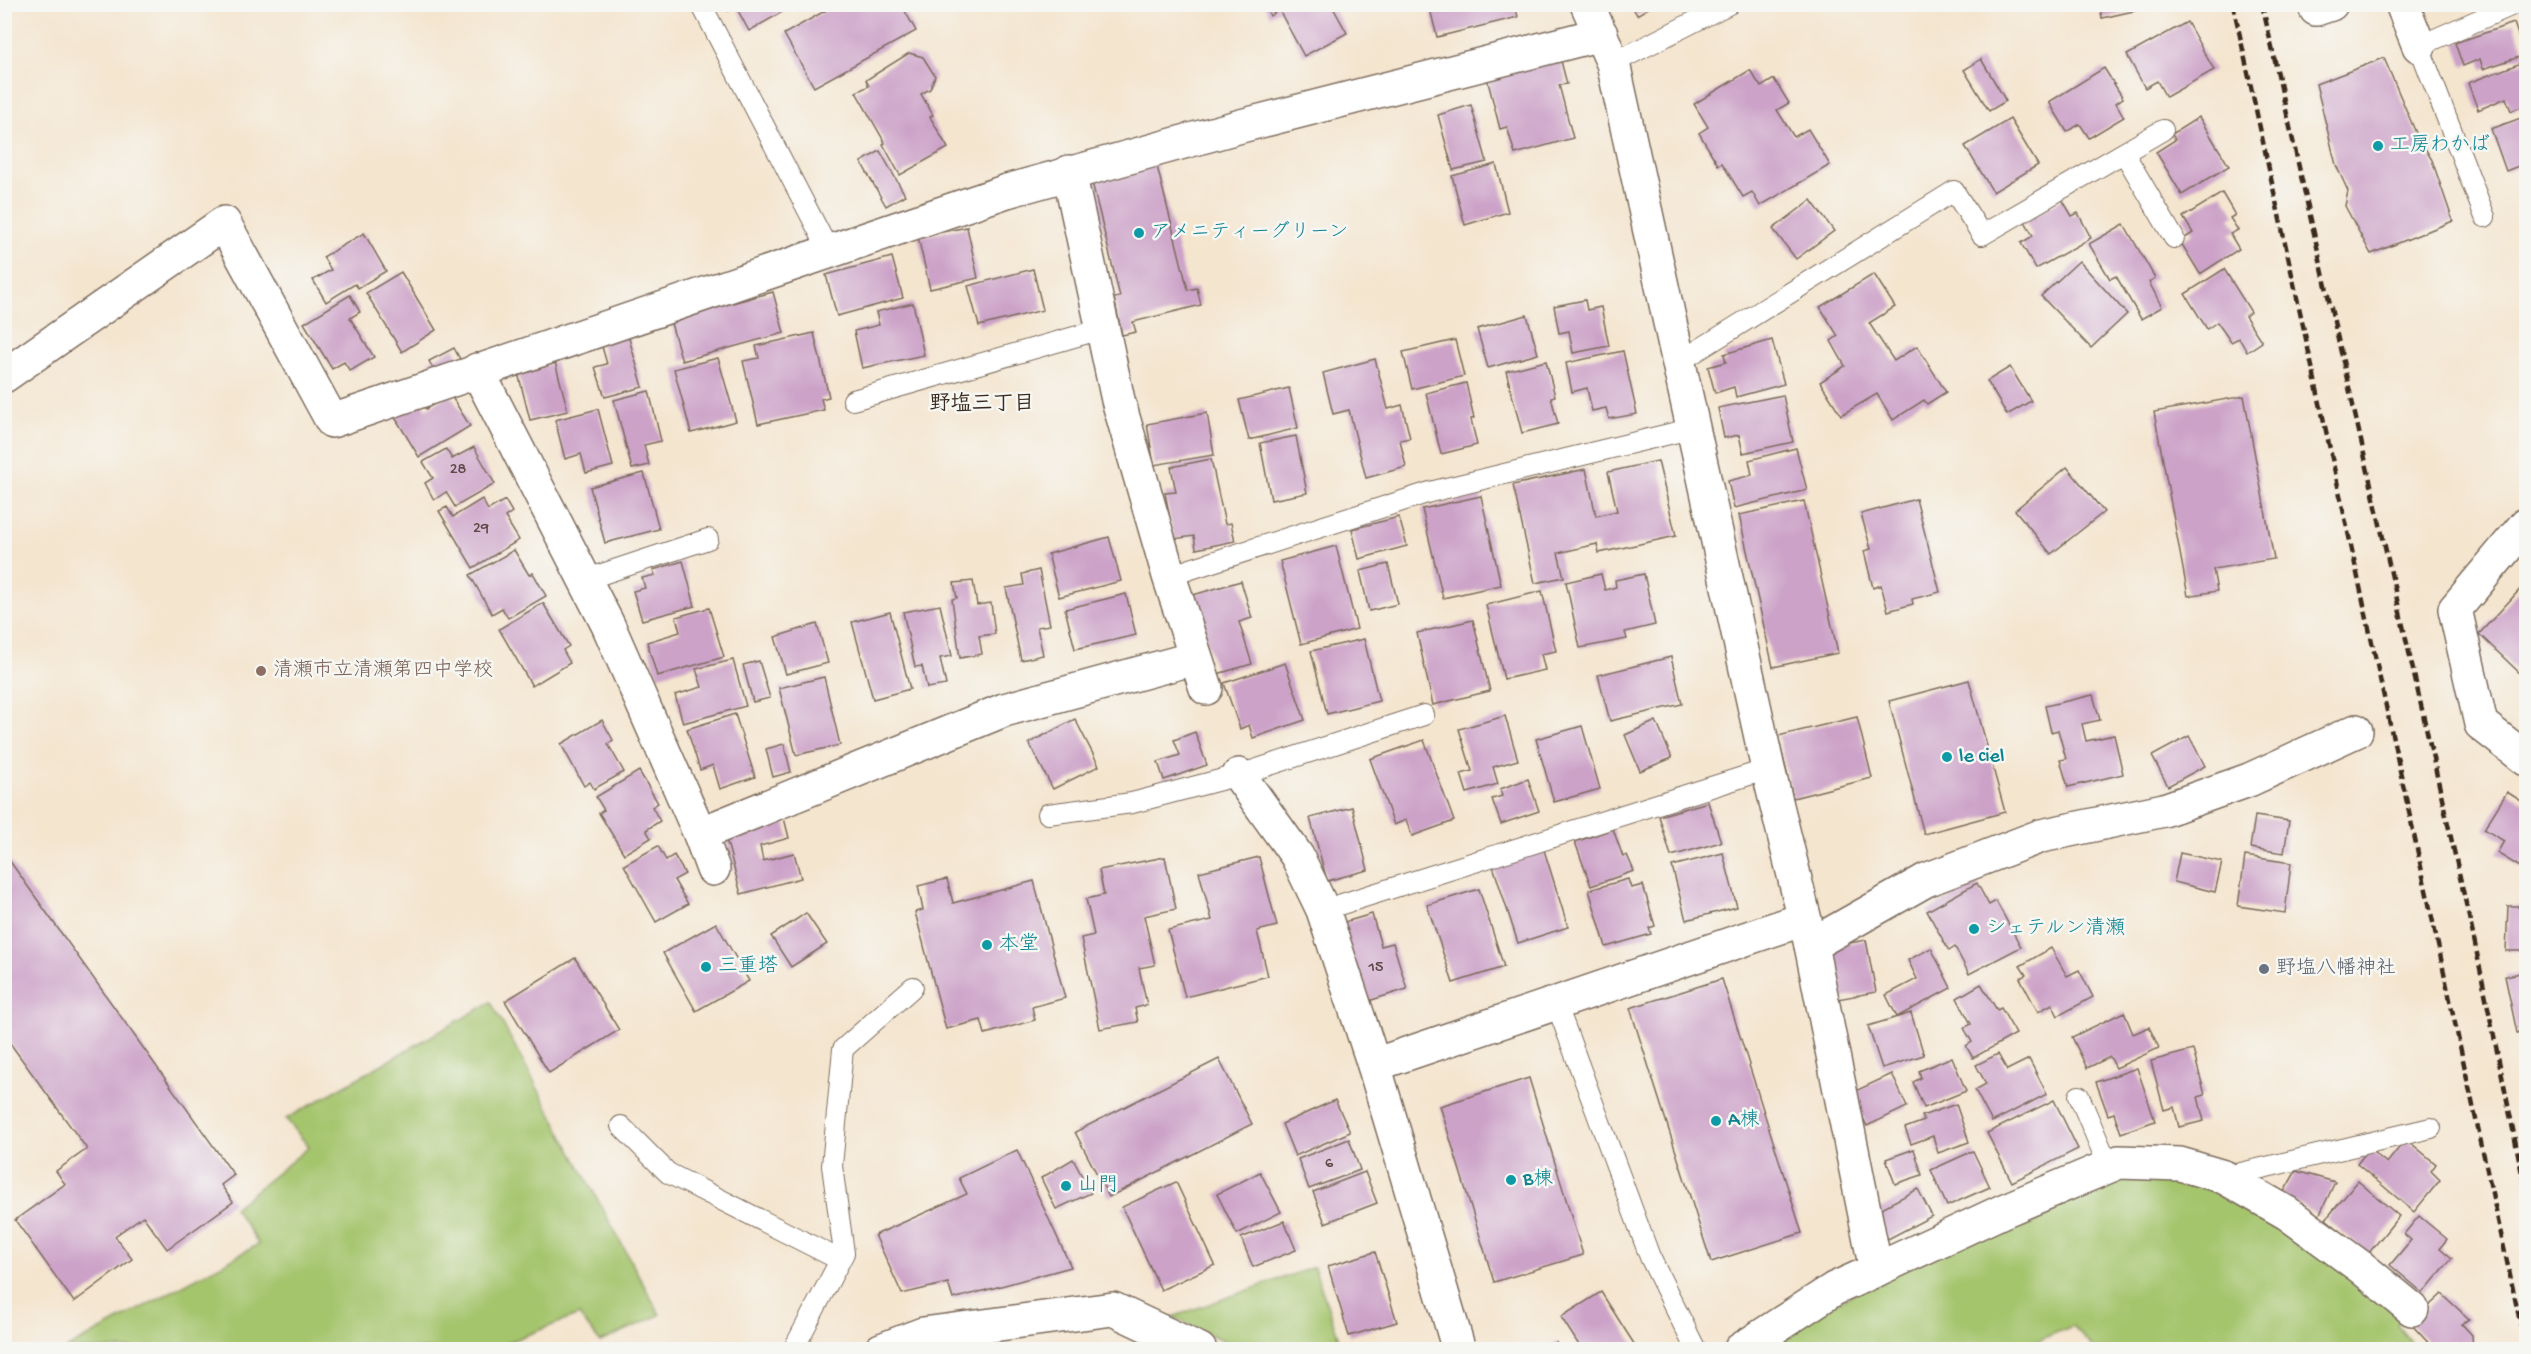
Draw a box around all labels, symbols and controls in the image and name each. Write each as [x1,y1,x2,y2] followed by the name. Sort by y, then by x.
[2390,134,2490,158] place label: 工房わかば
[2371,139,2385,153] marker: 工房わかば
[1151,220,1349,245] place label: アメニティーグリーン
[1132,226,1146,240] marker: アメニティーグリーン
[930,391,1035,418] district label: 野塩三丁目
[450,461,467,480] house number: 28
[473,520,489,539] house number: 29
[273,658,493,683] place label: 清瀬市立清瀬第四中学校
[254,664,268,678] marker: 清瀬市立清瀬第四中学校
[1959,746,2004,769] place label: le ciel
[1940,750,1954,764] marker: le ciel
[1986,916,2125,941] place label: シェテルン清瀬
[1967,922,1981,936] marker: シェテルン清瀬
[999,932,1039,957] place label: 本堂
[980,938,994,952] marker: 本堂
[718,954,778,979] place label: 三重塔
[2276,956,2396,981] place label: 野塩八幡神社
[1368,959,1383,978] house number: 15
[699,960,713,974] marker: 三重塔
[2257,962,2271,976] marker: 野塩八幡神社
[1728,1108,1760,1133] place label: A棟
[1709,1114,1723,1128] marker: A棟
[1325,1155,1334,1174] house number: 6
[1522,1167,1553,1192] place label: B棟
[1504,1173,1518,1187] marker: B棟
[1078,1175,1118,1198] place label: 山門
[1059,1179,1073,1193] marker: 山門

